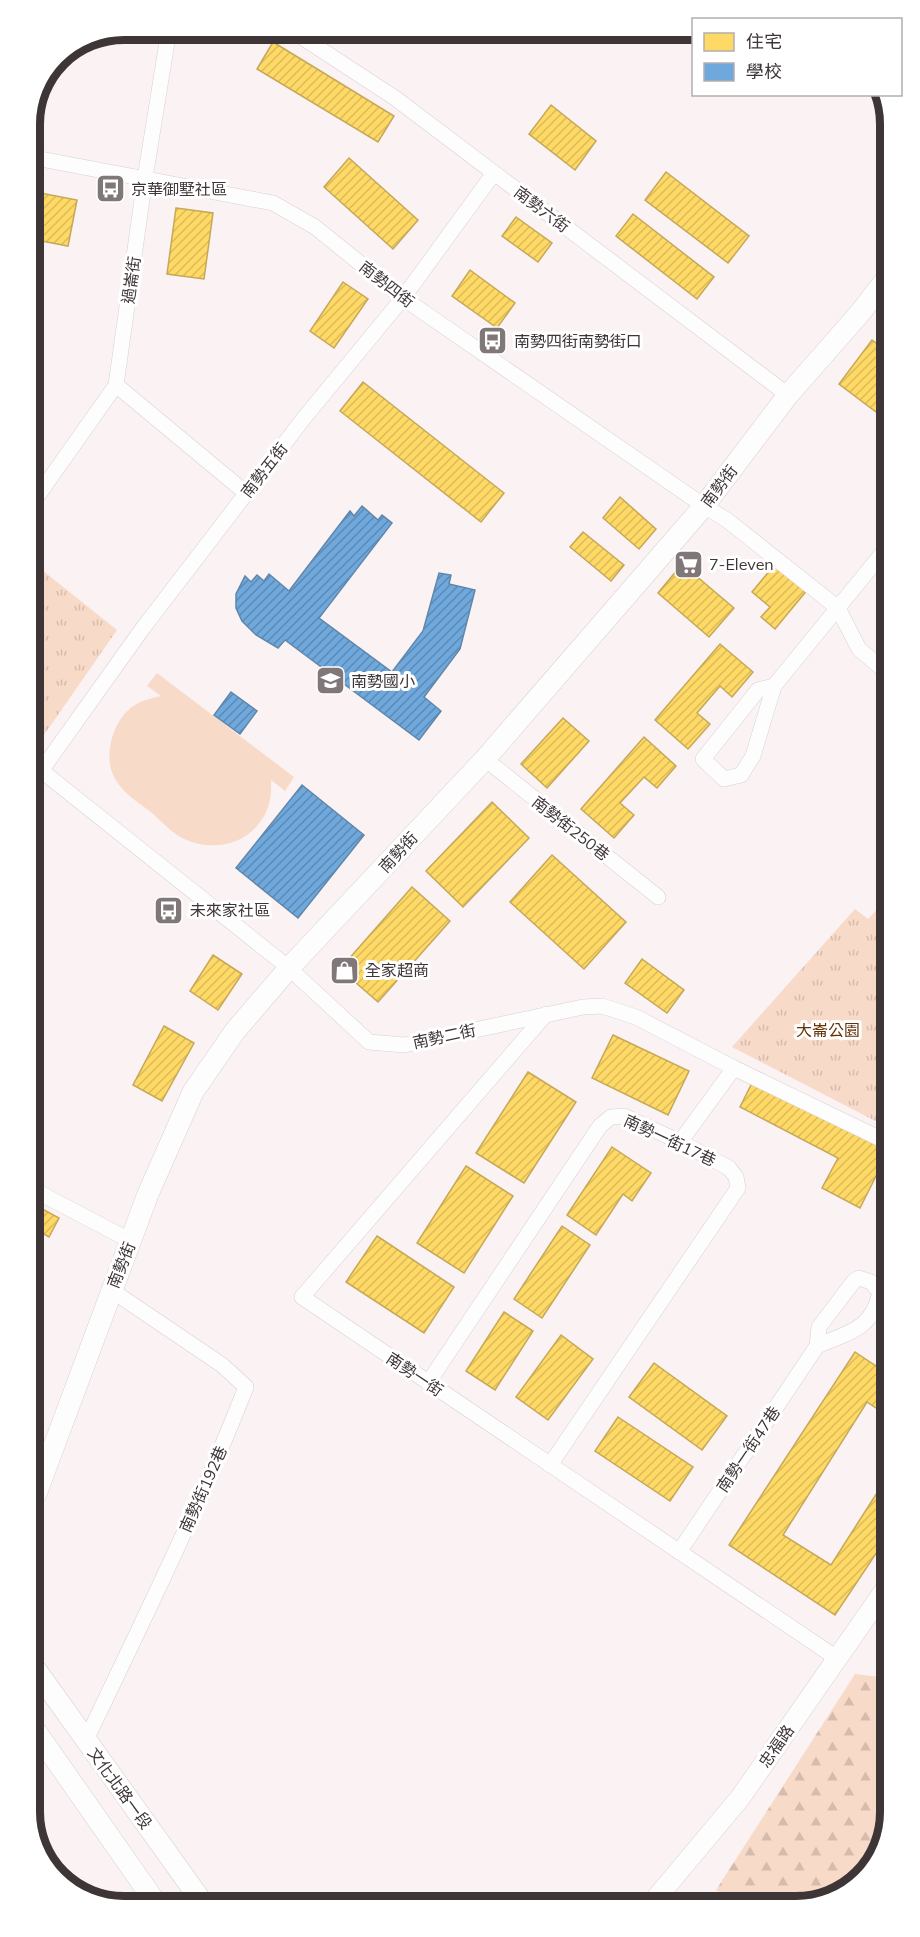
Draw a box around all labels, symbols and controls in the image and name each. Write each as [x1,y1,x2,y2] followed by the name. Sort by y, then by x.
[692,18,902,96] legend
[746,30,782,53] text: 住宅
[746,60,782,83] text: 學校
[94,173,126,205] bus stop icon: 京華御墅社區
[131,179,227,199] place label: 京華御墅社區
[510,182,574,236] street label: 南勢六街
[118,255,144,305] street label: 過崙街
[356,256,418,312] street label: 南勢四街
[477,325,509,357] bus stop icon: 南勢四街南勢街口
[514,331,642,351] place label: 南勢四街南勢街口
[236,439,292,501] street label: 南勢五街
[697,461,741,511] street label: 南勢街
[672,548,704,580] supermarket icon: 7-Eleven
[709,554,774,574] place label: 7-Eleven
[314,665,346,697] school or university icon: 南勢國小
[351,671,415,691] place label: 南勢國小
[528,792,614,864] street label: 南勢街250巷
[374,828,422,876] street label: 南勢街
[153,894,185,926] bus stop icon: 未來家社區
[190,900,270,920] place label: 未來家社區
[328,954,360,986] shop icon: 全家超商
[365,960,429,980] place label: 全家超商
[411,1020,477,1052] street label: 南勢二街
[796,1020,860,1040] park label: 大崙公園
[621,1110,719,1170] street label: 南勢一街17巷
[103,1239,139,1291] street label: 南勢街
[383,1348,447,1400] street label: 南勢一街
[712,1402,784,1496] street label: 南勢一街47巷
[175,1443,231,1535] street label: 南勢街192巷
[754,1721,798,1771] street label: 忠福路
[84,1743,156,1833] street label: 文化北路一段

